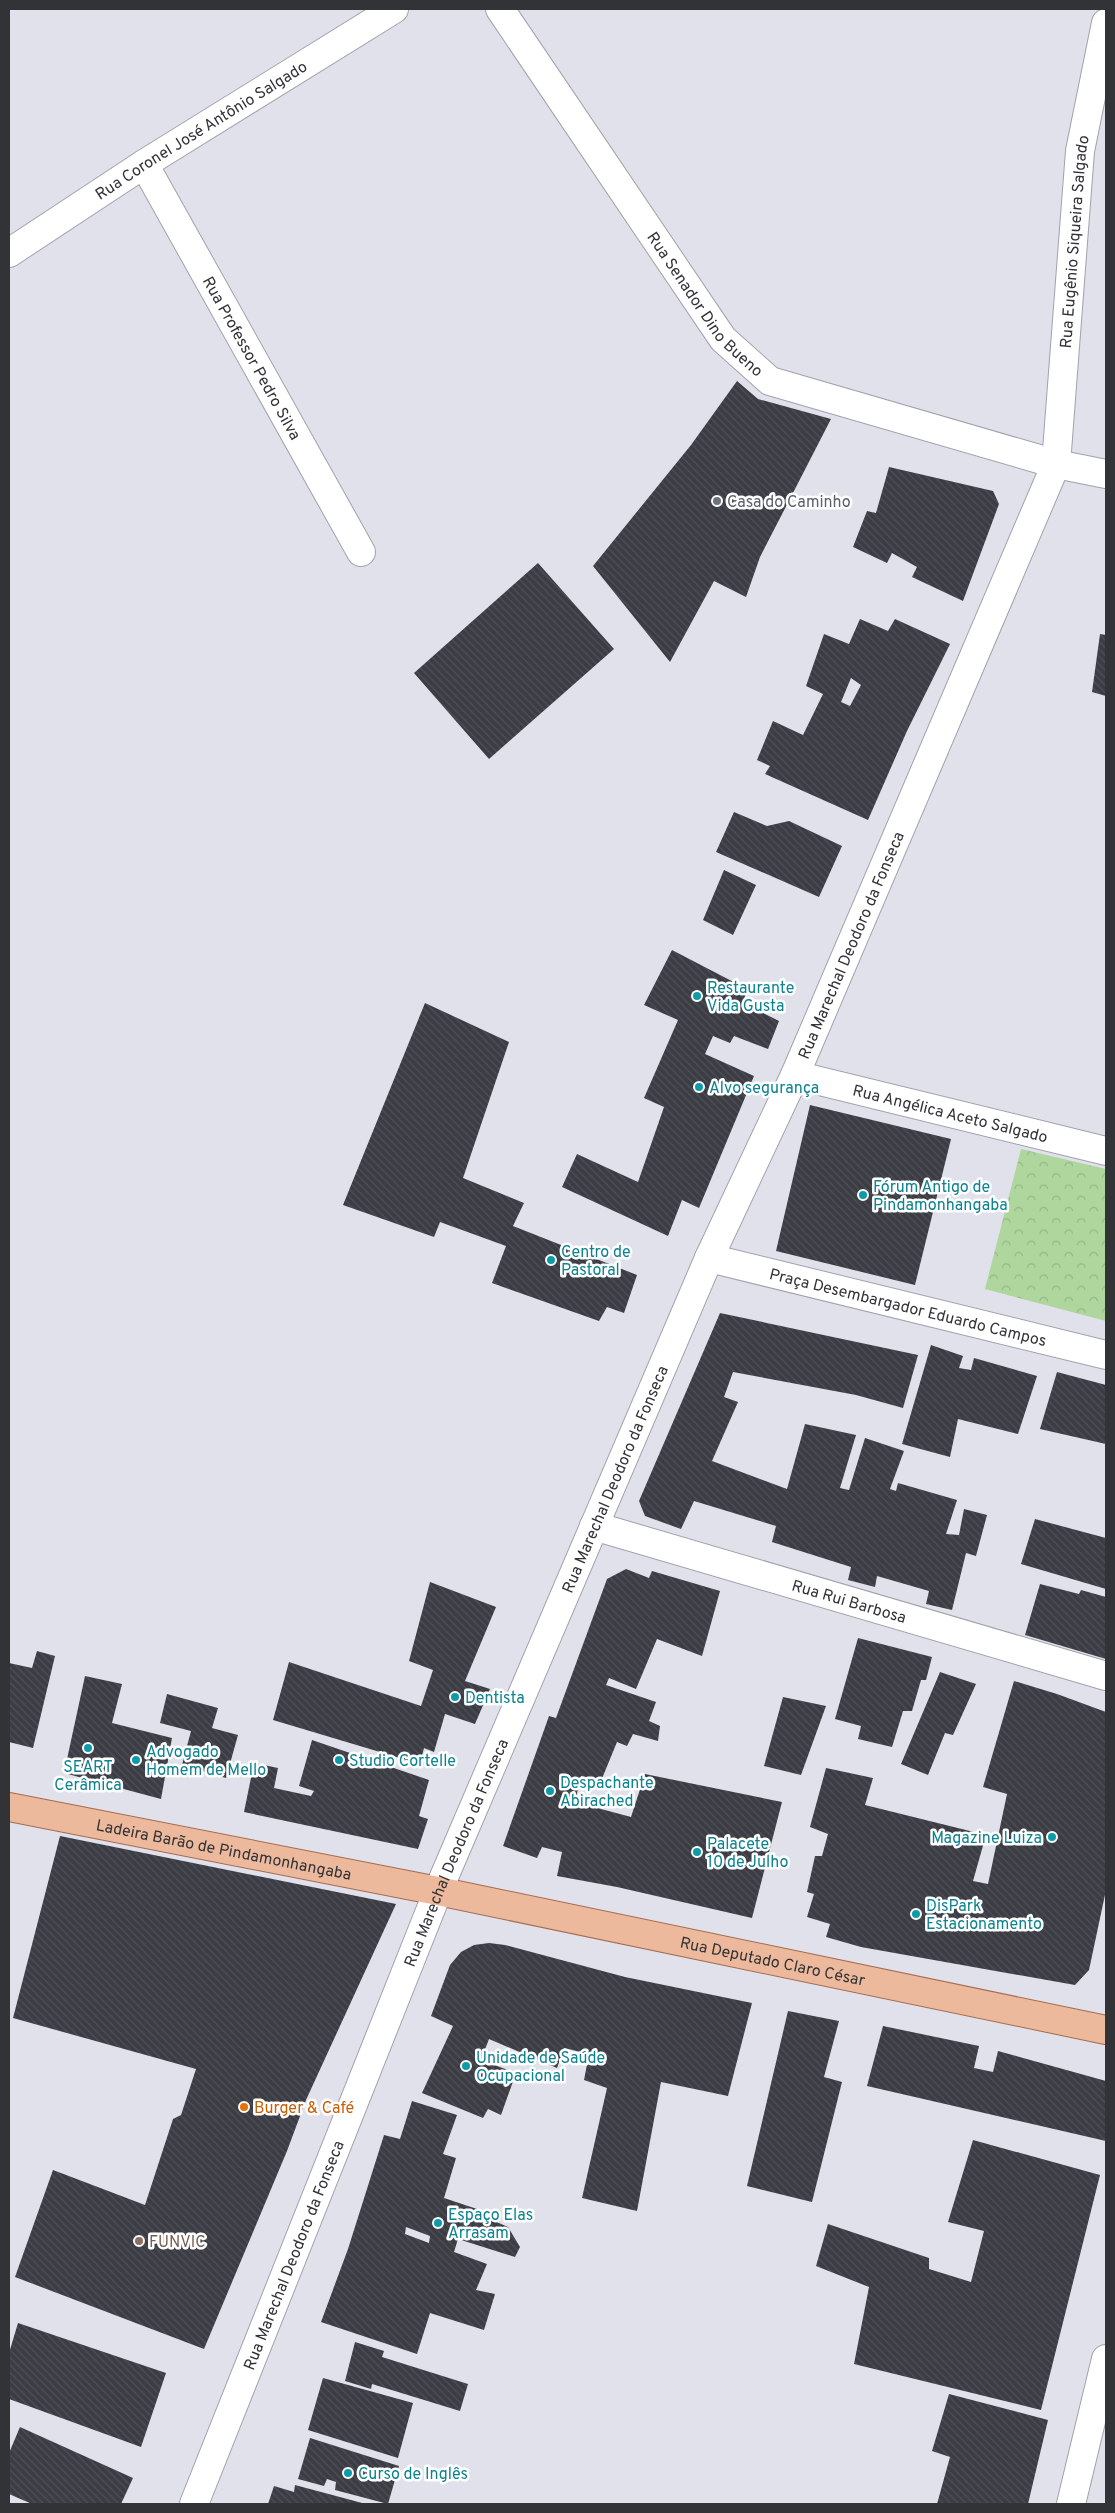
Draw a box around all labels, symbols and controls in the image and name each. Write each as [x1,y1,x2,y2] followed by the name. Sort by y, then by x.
[92,57,311,205] street label: Rua Coronel José Antônio Salgado
[1057,133,1095,349] street label: Rua Eugênio Siqueira Salgado
[642,229,766,382] street label: Rua Senador Dino Bueno
[197,273,304,444] street label: Rua Professor Pedro Silva
[727,493,851,513] place label: Casa do Caminho
[711,495,723,507] marker: Casa do Caminho
[795,829,910,1063] street label: Rua Marechal Deodoro da Fonseca
[707,979,794,1017] place label: Restaurante Vida Gusta
[691,990,703,1002] marker: Restaurante Vida Gusta
[709,1079,819,1099] place label: Alvo segurança
[693,1081,705,1093] marker: Alvo segurança
[850,1081,1050,1148] street label: Rua Angélica Aceto Salgado
[873,1178,1008,1216] place label: Fórum Antigo de Pindamonhangaba
[857,1189,869,1201] marker: Fórum Antigo de Pindamonhangaba
[561,1243,631,1281] place label: Centro de Pastoral
[545,1254,557,1266] marker: Centro de Pastoral
[767,1265,1048,1352] street label: Praça Desembargador Eduardo Campos
[559,1363,674,1597] street label: Rua Marechal Deodoro da Fonseca
[789,1576,908,1629] street label: Rua Rui Barbosa
[465,1689,525,1709] place label: Dentista
[449,1691,461,1703] marker: Dentista
[401,1736,514,1970] street label: Rua Marechal Deodoro da Fonseca
[82,1742,94,1754] marker: SEART Cerâmica
[146,1743,266,1781] place label: Advogado Homem de Mello
[349,1752,456,1772] place label: Studio Cortelle
[130,1754,142,1766] marker: Advogado Homem de Mello
[333,1754,345,1766] marker: Studio Cortelle
[54,1758,122,1796] place label: SEART Cerâmica
[560,1774,654,1812] place label: Despachante Abirached
[544,1785,556,1797] marker: Despachante Abirached
[94,1816,353,1886] street label: Ladeira Barão de Pindamonhangaba
[931,1829,1042,1849] place label: Magazine Luiza
[1046,1831,1058,1843] marker: Magazine Luiza
[707,1835,789,1873] place label: Palacete 10 de Julho
[691,1846,703,1858] marker: Palacete 10 de Julho
[926,1897,1042,1935] place label: DisPark Estacionamento
[910,1908,922,1920] marker: DisPark Estacionamento
[678,1934,867,1992] street label: Rua Deputado Claro César
[476,2049,605,2087] place label: Unidade de Saúde Ocupacional
[460,2060,472,2072] marker: Unidade de Saúde Ocupacional
[254,2099,354,2119] place label: Burger & Café
[238,2101,250,2113] marker: Burger & Café
[240,2138,350,2373] street label: Rua Marechal Deodoro da Fonseca
[448,2206,533,2244] place label: Espaço Elas Arrasam
[432,2217,444,2229] marker: Espaço Elas Arrasam
[149,2233,206,2253] place label: FUNVIC
[133,2235,145,2247] marker: FUNVIC
[358,2465,468,2485] place label: Curso de Inglês
[342,2467,354,2479] marker: Curso de Inglês

